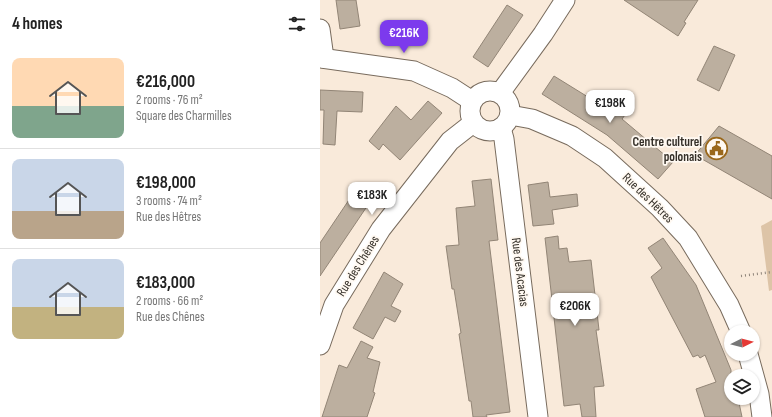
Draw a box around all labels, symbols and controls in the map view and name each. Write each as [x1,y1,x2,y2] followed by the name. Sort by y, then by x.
[286,13,308,35] icon: filters
[12,14,63,34] text: 4 homes
[376,20,432,54] pin: €216K
[389,25,419,41] text: €216K
[136,72,195,92] text: €216,000
[44,74,92,122] icon: home
[582,90,638,124] pin: €198K
[136,92,203,108] text: 2 rooms · 76 m²
[595,95,625,111] text: €198K
[136,108,232,124] text: Square des Charmilles
[632,134,702,165] place label: Centre culturel polonais
[704,136,730,162] public building icon: Centre culturel polonais
[619,170,677,227] street label: Rue des Hêtres
[136,173,196,193] text: €198,000
[44,175,92,223] icon: home
[344,182,400,216] pin: €183K
[357,187,387,203] text: €183K
[136,193,202,209] text: 3 rooms · 74 m²
[136,209,201,225] text: Rue des Hêtres
[333,232,383,299] street label: Rue des Chênes
[508,237,532,308] street label: Rue des Acacias
[136,273,195,293] text: €183,000
[44,275,92,323] icon: home
[136,293,203,309] text: 2 rooms · 66 m²
[547,293,603,327] pin: €206K
[559,298,591,314] text: €206K
[136,309,205,325] text: Rue des Chênes
[724,325,760,361] north arrow
[724,325,760,405] map controls
[724,369,760,405] button: layers

